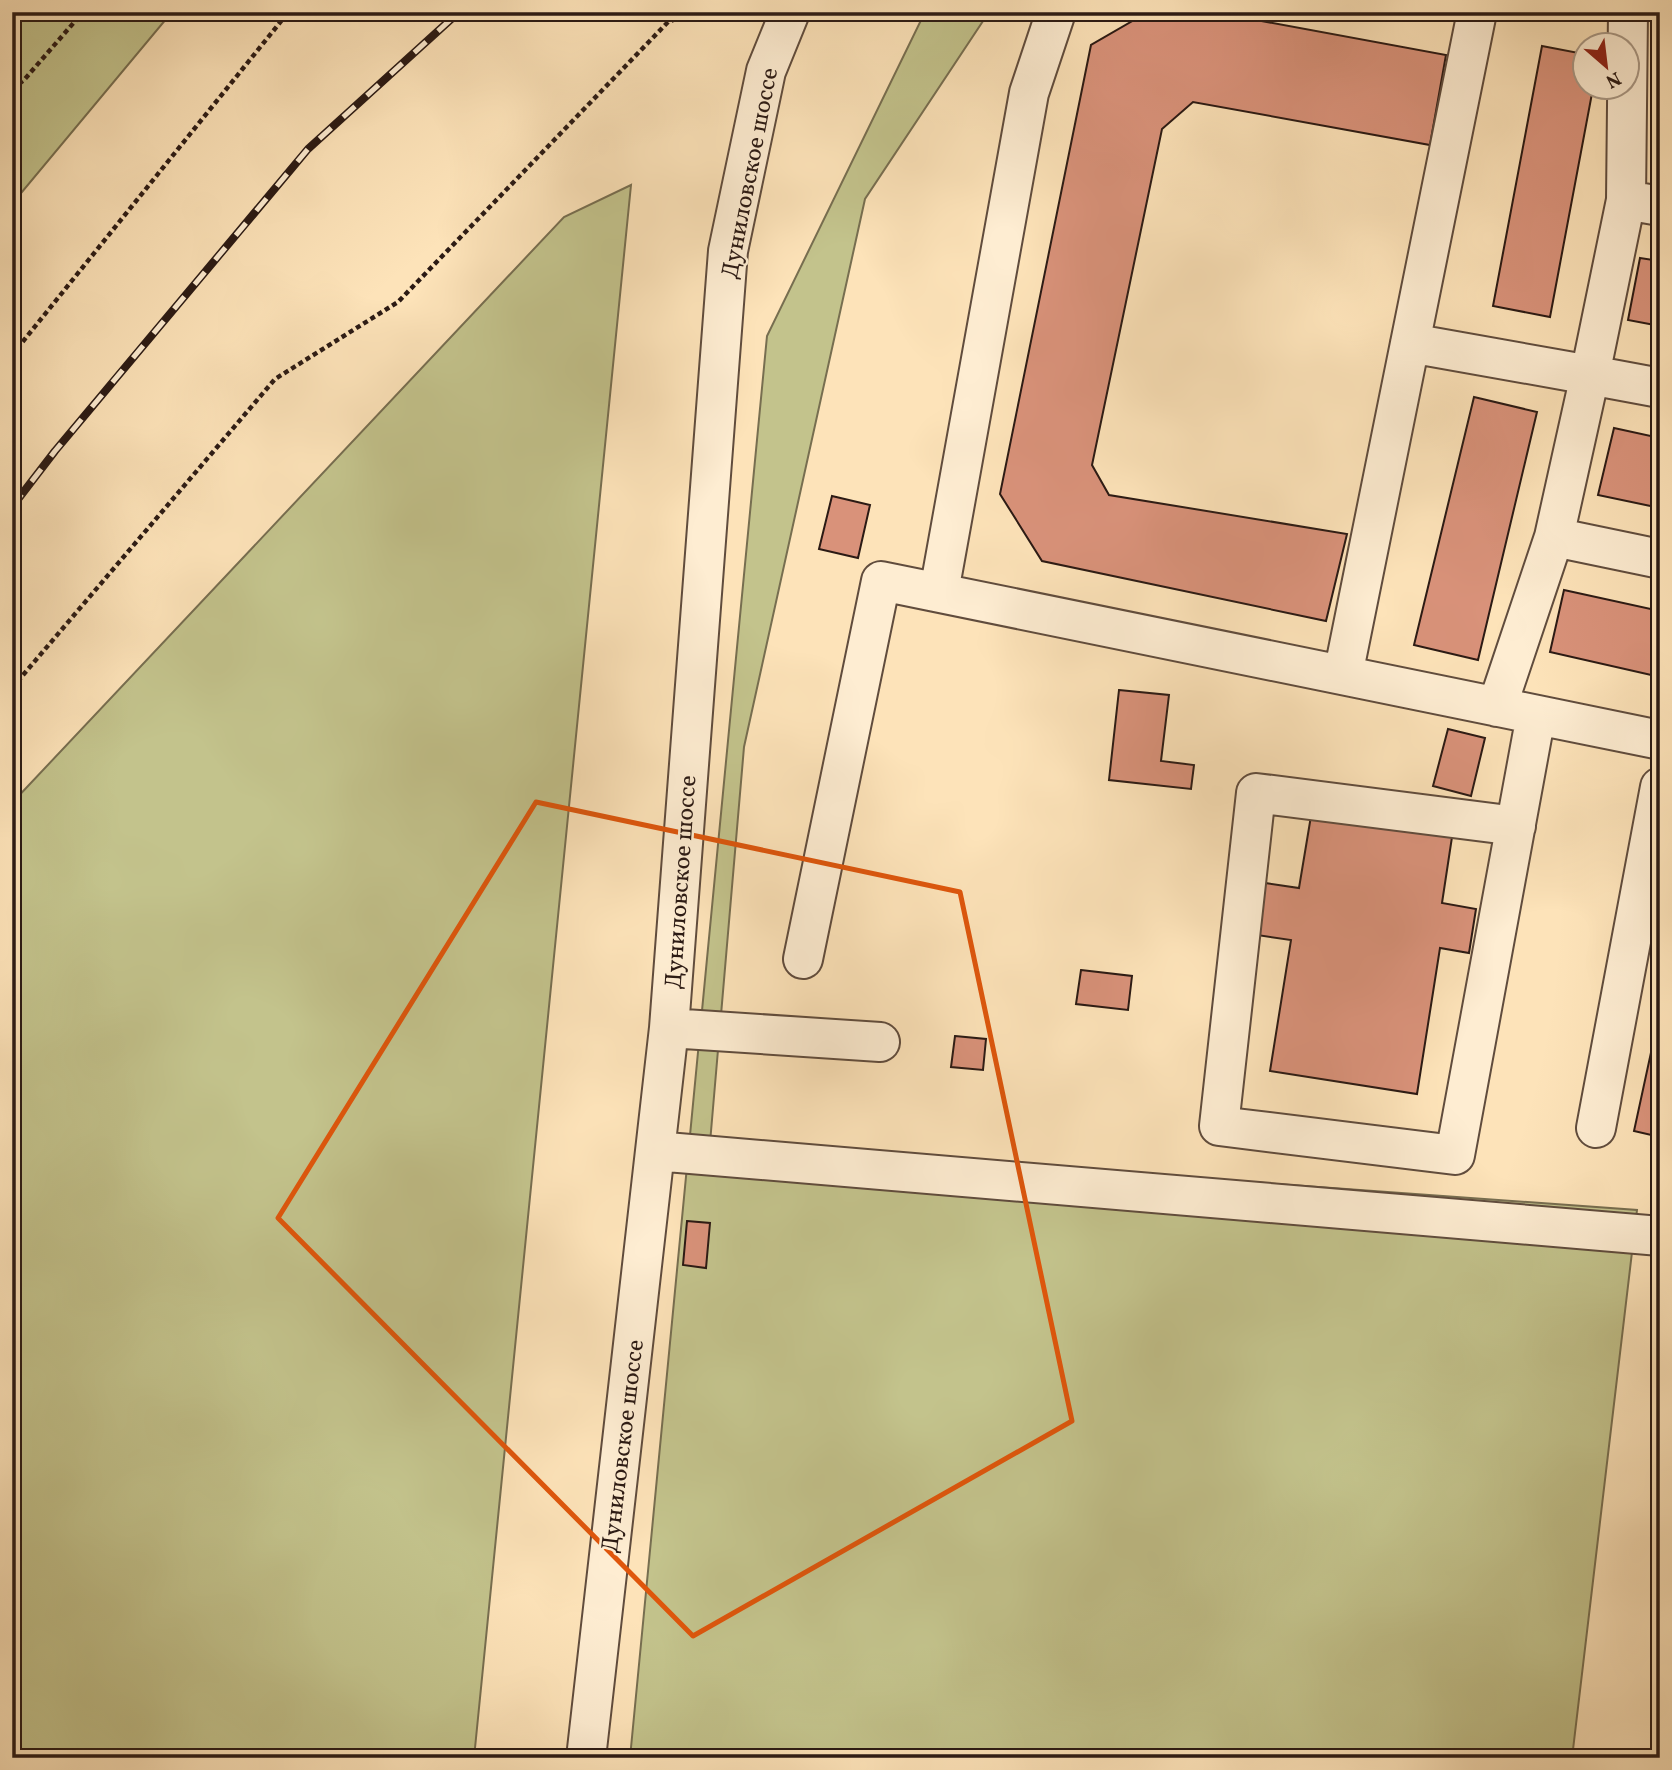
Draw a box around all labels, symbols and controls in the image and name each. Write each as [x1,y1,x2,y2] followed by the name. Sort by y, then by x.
[1570,32,1640,102] north arrow
[714,65,788,282] street label: Дуниловское шоссе
[1601,65,1625,94] text: N
[658,774,706,990] street label: Дуниловское шоссе
[594,1338,654,1555] street label: Дуниловское шоссе

